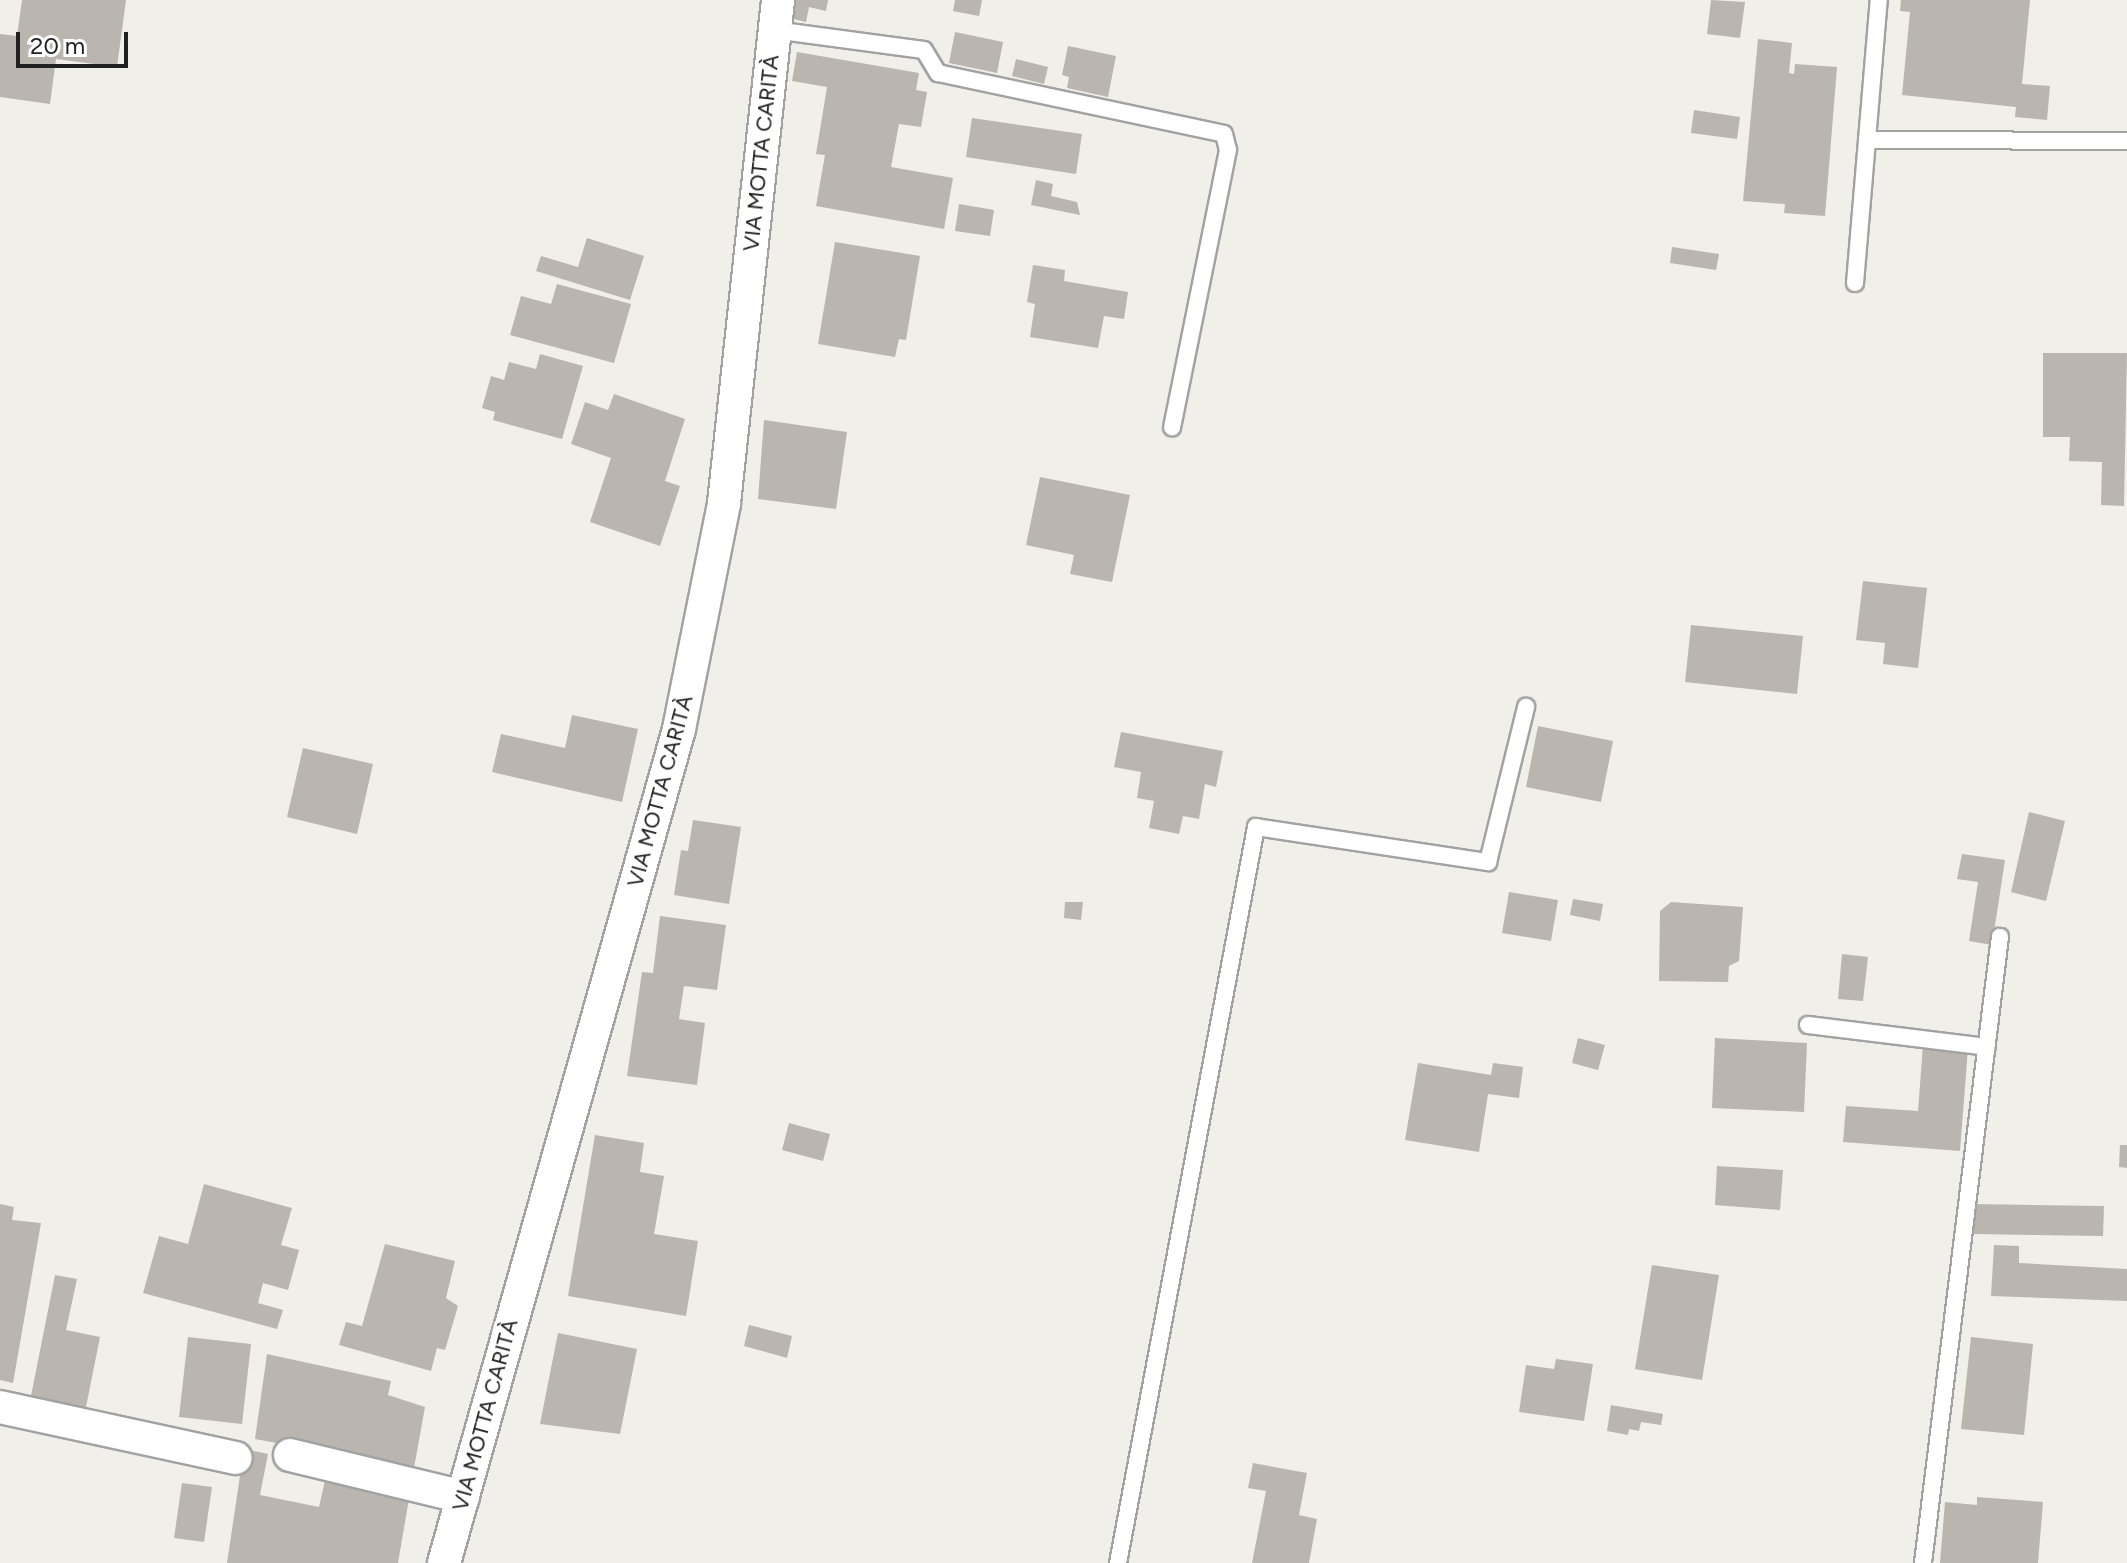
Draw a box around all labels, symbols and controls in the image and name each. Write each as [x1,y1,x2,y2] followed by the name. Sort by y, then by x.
[20,16,132,66] scale bar
[30,31,85,60] text: 20 m
[738,53,784,253] street label: VIA MOTTA CARITÀ
[622,692,698,890] street label: VIA MOTTA CARITÀ
[447,1316,523,1514] street label: VIA MOTTA CARITÀ

